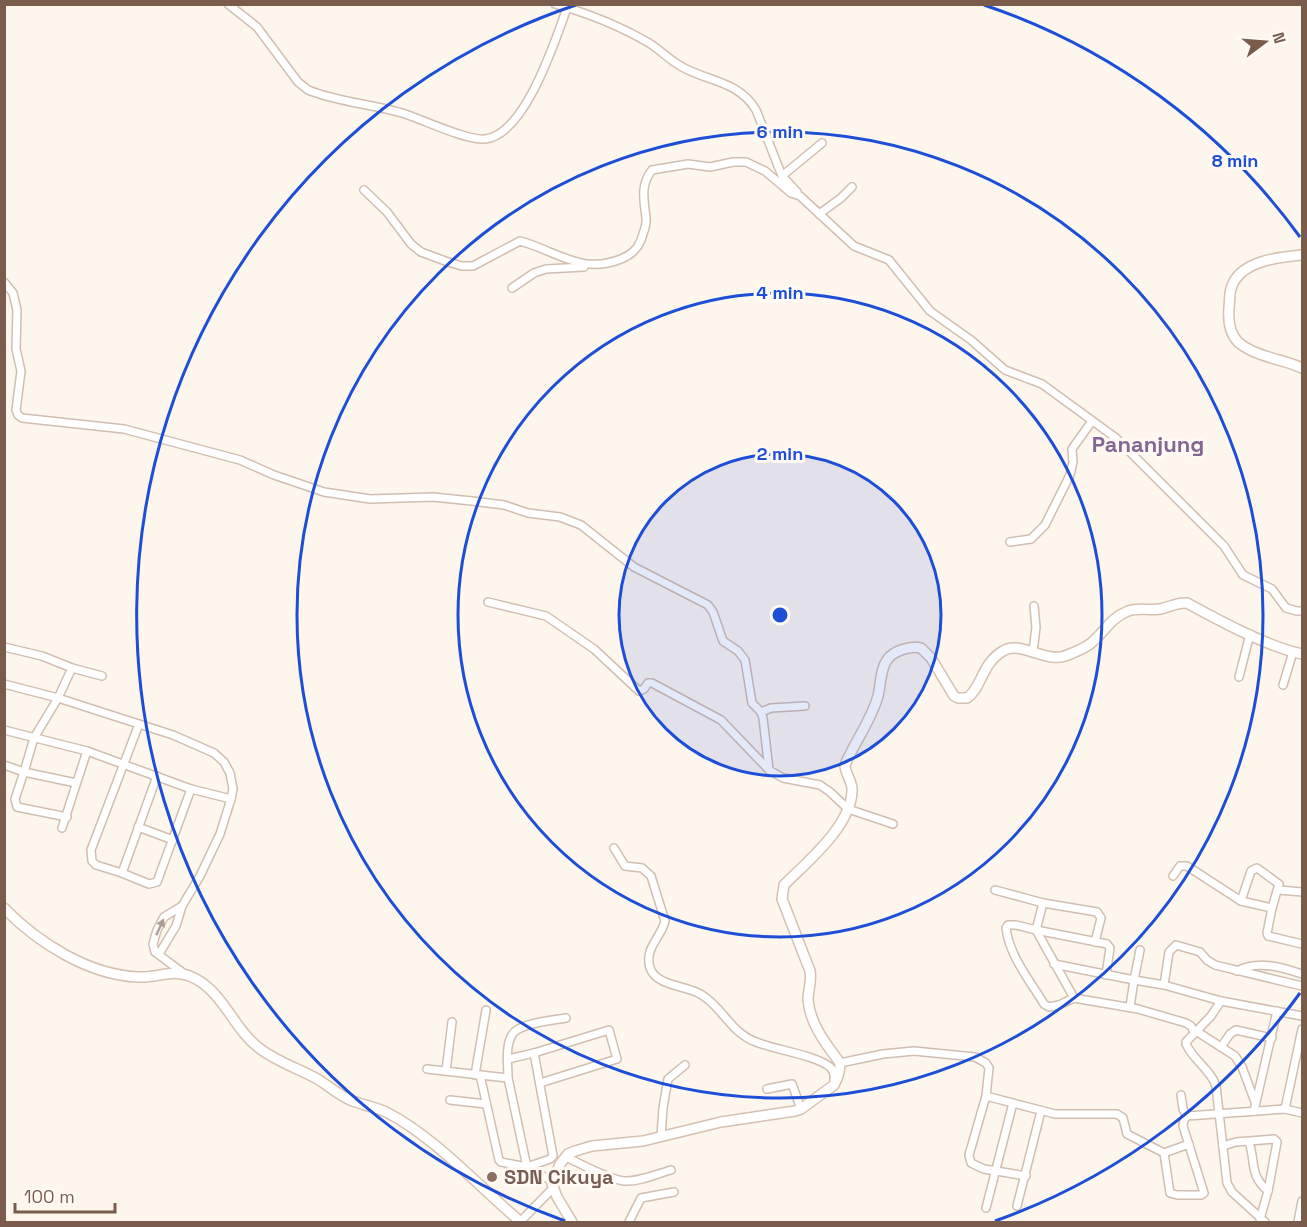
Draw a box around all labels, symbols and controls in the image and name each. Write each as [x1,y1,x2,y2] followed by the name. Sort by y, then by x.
[1235,12,1295,72] north arrow
[1267,30,1291,46] text: N
[757,120,803,143] text: 6 min
[1212,149,1258,172] text: 8 min
[756,281,804,304] text: 4 min
[1092,430,1204,458] district label: Pananjung
[757,442,803,465] text: 2 min
[770,605,790,625] centre of rings
[155,917,165,935] one-way arrow
[504,1164,614,1190] place label: SDN Cikuya
[485,1170,499,1184] marker: SDN Cikuya
[15,1176,116,1214] scale bar
[24,1185,75,1208] text: 100 m

